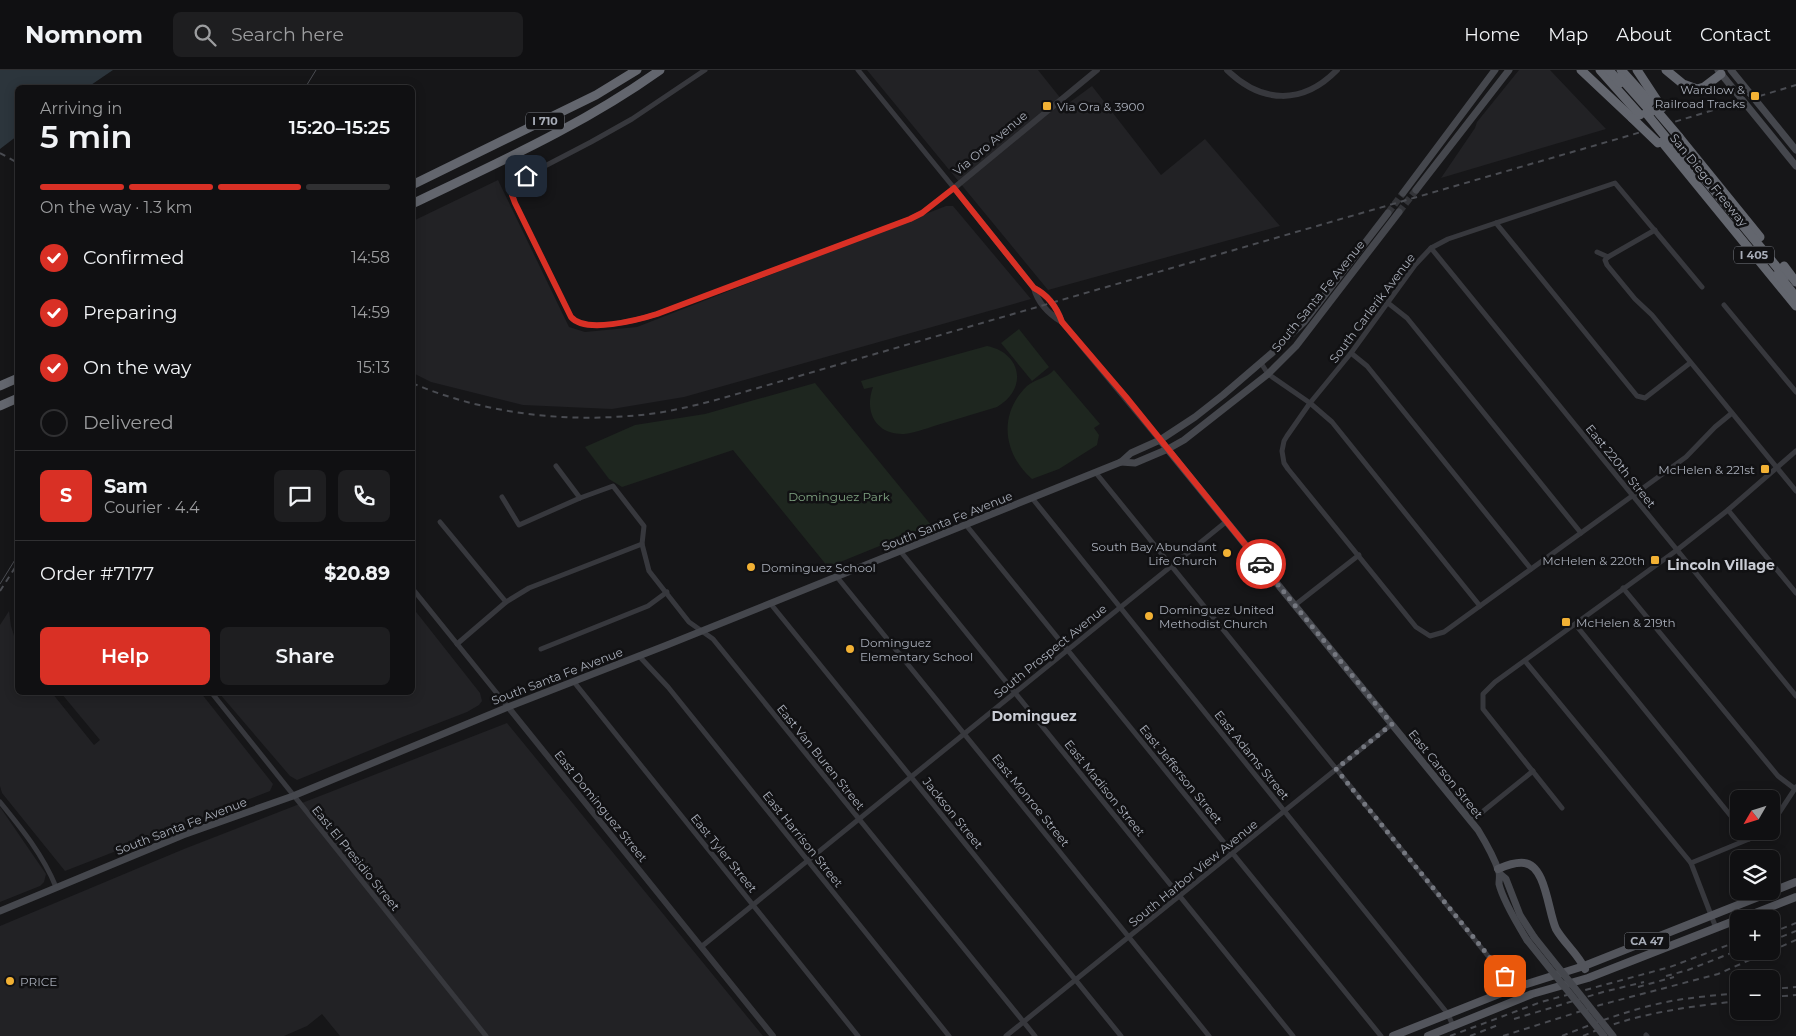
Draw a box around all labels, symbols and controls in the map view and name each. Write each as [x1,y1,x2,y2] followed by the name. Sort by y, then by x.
[173,12,523,57] search box
[25,20,143,49] text: Nomnom
[191,21,219,49] icon: search
[231,23,344,46] text: Search here
[1464,24,1520,46] text: Home
[1548,24,1588,46] text: Map
[1616,24,1672,46] text: About
[1700,24,1771,46] text: Contact
[1655,82,1745,111] place label: Wardlow & Railroad Tracks
[1749,90,1761,102] marker: Wardlow & Railroad Tracks
[40,99,122,118] text: Arriving in
[1057,99,1144,114] place label: Via Ora & 3900
[1041,100,1053,112] marker: Via Ora & 3900
[950,108,1030,178] street label: Via Oro Avenue
[526,112,564,129] road number: I 710
[289,116,390,139] text: 15:20–15:25
[40,117,132,156] text: 5 min
[1667,131,1751,230] street label: San Diego Freeway
[505,155,547,197] pin
[512,162,540,190] icon: home
[40,198,193,217] text: On the way · 1.3 km
[1268,237,1368,355] street label: South Santa Fe Avenue
[40,244,68,272] icon: check
[83,246,184,269] text: Confirmed
[1734,246,1774,264] road number: I 405
[351,248,390,267] text: 14:58
[1326,250,1418,366] street label: South Carlerik Avenue
[40,299,68,327] icon: check
[83,301,178,324] text: Preparing
[351,303,390,322] text: 14:59
[40,354,68,382] icon: check
[83,356,191,379] text: On the way
[357,358,390,377] text: 15:13
[83,411,174,434] text: Delivered
[1583,421,1659,511] street label: East 220th Street
[1658,462,1755,477] place label: McHelen & 221st
[1759,463,1771,475] marker: McHelen & 221st
[274,470,326,522] button: chat
[338,470,390,522] button: phone
[104,475,148,498] text: Sam
[60,484,72,507] text: S
[879,488,1015,554] street label: South Santa Fe Avenue
[788,489,891,504] park label: Dominguez Park
[104,498,200,517] text: Courier · 4.4
[1091,539,1217,568] place label: South Bay Abundant Life Church
[1236,539,1286,589] courier
[1221,547,1233,559] marker: South Bay Abundant Life Church
[1247,550,1275,578] icon: car
[1542,553,1645,568] place label: McHelen & 220th
[1649,554,1661,566] marker: McHelen & 220th
[1667,556,1775,574] district label: Lincoln Village
[761,560,876,575] place label: Dominguez School
[745,561,757,573] marker: Dominguez School
[40,562,154,585] text: Order #7177
[324,562,390,585] text: $20.89
[990,601,1110,701] street label: South Prospect Avenue
[1159,602,1274,631] place label: Dominguez United Methodist Church
[1143,610,1155,622] marker: Dominguez United Methodist Church
[1576,615,1676,630] place label: McHelen & 219th
[1560,616,1572,628] marker: McHelen & 219th
[40,627,210,685] button: Help
[220,627,390,685] button: Share
[860,635,973,664] place label: Dominguez Elementary School
[844,643,856,655] marker: Dominguez Elementary School
[489,644,625,708] street label: South Santa Fe Avenue
[774,701,868,813] street label: East Van Buren Street
[991,707,1077,725] district label: Dominguez
[1211,707,1293,803] street label: East Adams Street
[1136,721,1226,827] street label: East Jefferson Street
[1406,727,1487,822] street label: East Carson Street
[1062,737,1149,839] street label: East Madison Street
[551,747,651,865] street label: East Dominguez Street
[989,751,1073,849] street label: East Monroe Street
[919,773,986,852] street label: Jackson Street
[760,788,846,890] street label: East Harrison Street
[1730,790,1780,840] north arrow
[1730,790,1780,1020] map controls
[113,794,249,858] street label: South Santa Fe Avenue
[309,802,403,914] street label: East El Presidio Street
[688,811,760,896] street label: East Tyler Street
[1125,816,1261,930] street label: South Harbor View Avenue
[1730,850,1780,900] button: layers
[1730,910,1780,960] button: +
[1624,932,1670,949] road number: CA 47
[1484,955,1526,997] pin
[1491,962,1519,990] icon: bag
[1730,970,1780,1020] button: −
[20,974,57,989] place label: PRICE
[4,975,16,987] marker: PRICE

